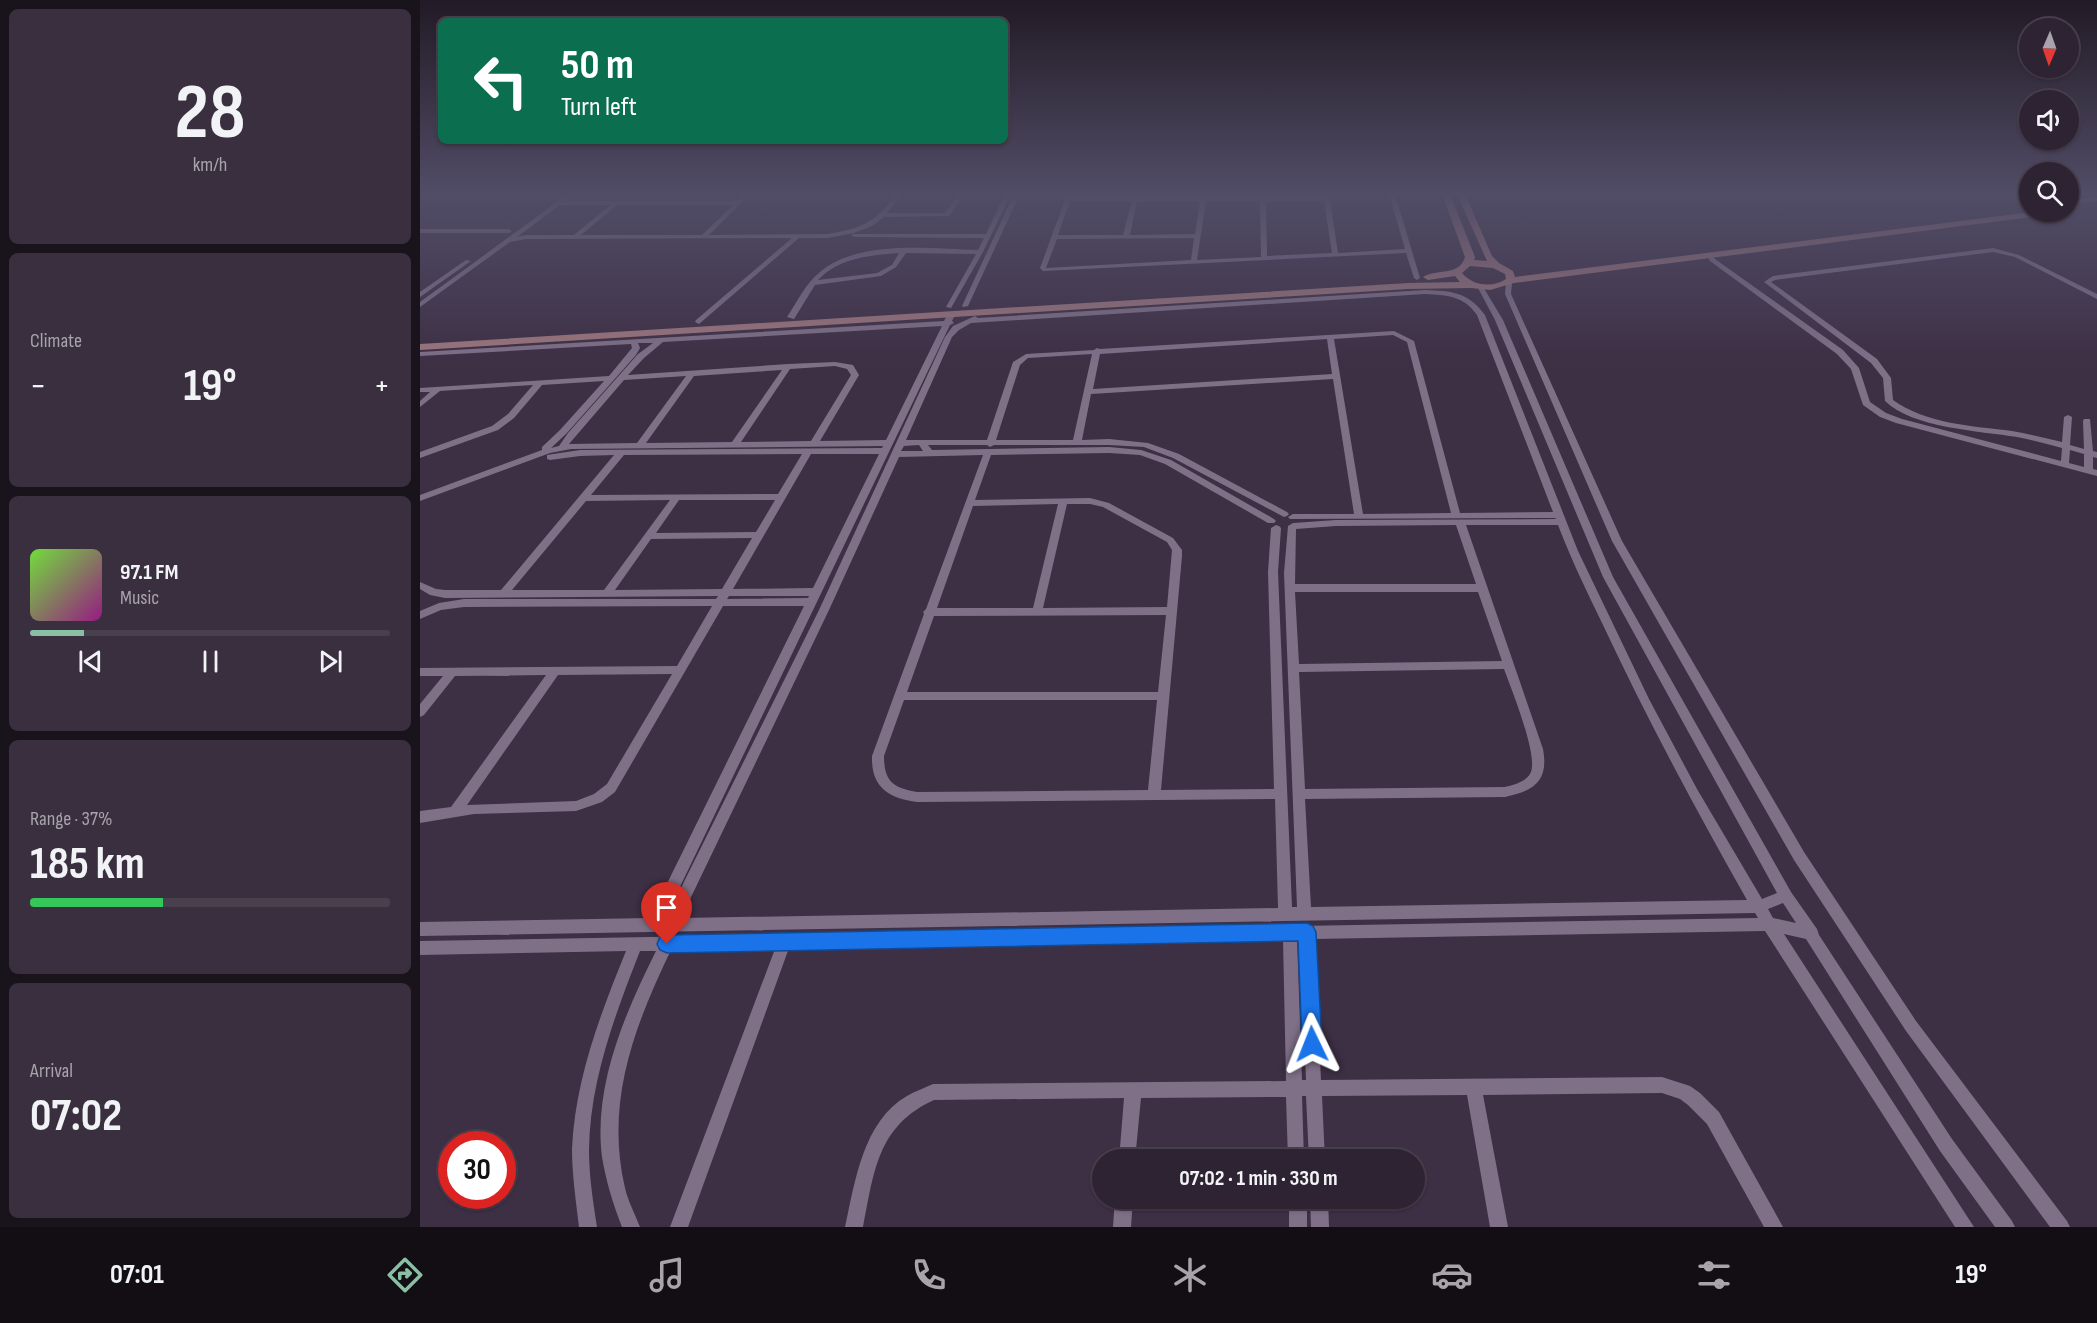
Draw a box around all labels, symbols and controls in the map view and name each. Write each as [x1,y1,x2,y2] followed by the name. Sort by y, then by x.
[2019,18,2079,78] north arrow
[2019,18,2079,222] map controls
[561,40,634,91] text: 50 m
[462,42,540,120] icon: left
[175,67,245,160] text: 28
[2019,90,2079,150] button: sound
[561,91,637,123] text: Turn left
[193,153,227,177] text: km/h
[2019,162,2079,222] button: search
[30,329,82,353] text: Climate
[183,359,237,414] text: 19°
[30,366,46,406] text: −
[374,366,390,406] text: +
[120,559,178,586] text: 97.1 FM
[120,586,159,610] text: Music
[74,645,107,678] icon: previous
[194,645,227,678] icon: pause
[314,645,347,678] icon: next
[30,807,112,831] text: Range · 37%
[30,837,145,892] text: 185 km
[641,882,692,944] pin
[650,891,683,924] icon: arrive
[1280,1012,1344,1076] position arrow
[30,1059,73,1083] text: Arrival
[30,1089,122,1144] text: 07:02
[438,1131,516,1209] speed limit sign: 30
[1179,1165,1338,1192] text: 07:02 · 1 min · 330 m
[384,1254,426,1296] icon: directions
[646,1254,688,1296] icon: music
[908,1254,950,1296] icon: phone
[1169,1254,1211,1296] icon: climate
[1431,1254,1473,1296] icon: car
[1693,1254,1735,1296] icon: filters
[110,1259,164,1291] text: 07:01
[1955,1259,1987,1291] text: 19°

